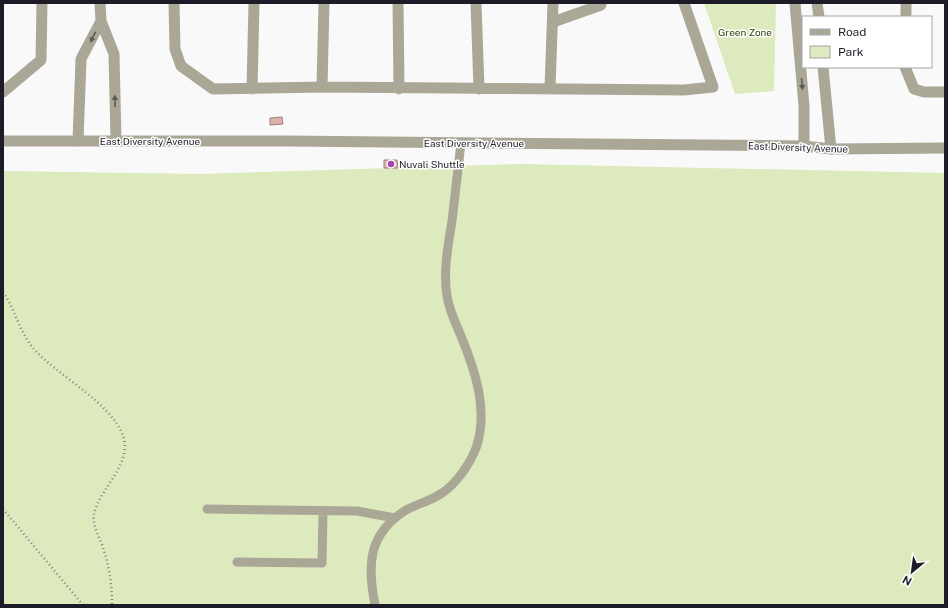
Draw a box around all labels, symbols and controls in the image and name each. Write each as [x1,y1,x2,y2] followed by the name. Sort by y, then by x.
[802,16,932,68] legend
[838,25,866,39] text: Road
[718,26,772,38] park label: Green Zone
[89,31,96,43] one-way arrow
[838,45,864,59] text: Park
[798,78,805,90] one-way arrow
[112,94,118,107] one-way arrow
[100,135,200,147] street label: East Diversity Avenue
[424,137,524,149] street label: East Diversity Avenue
[748,139,849,155] street label: East Diversity Avenue
[399,158,465,170] place label: Nuvali Shuttle
[386,159,396,169] marker: Nuvali Shuttle
[892,552,932,592] north arrow
[900,573,914,588] text: N

